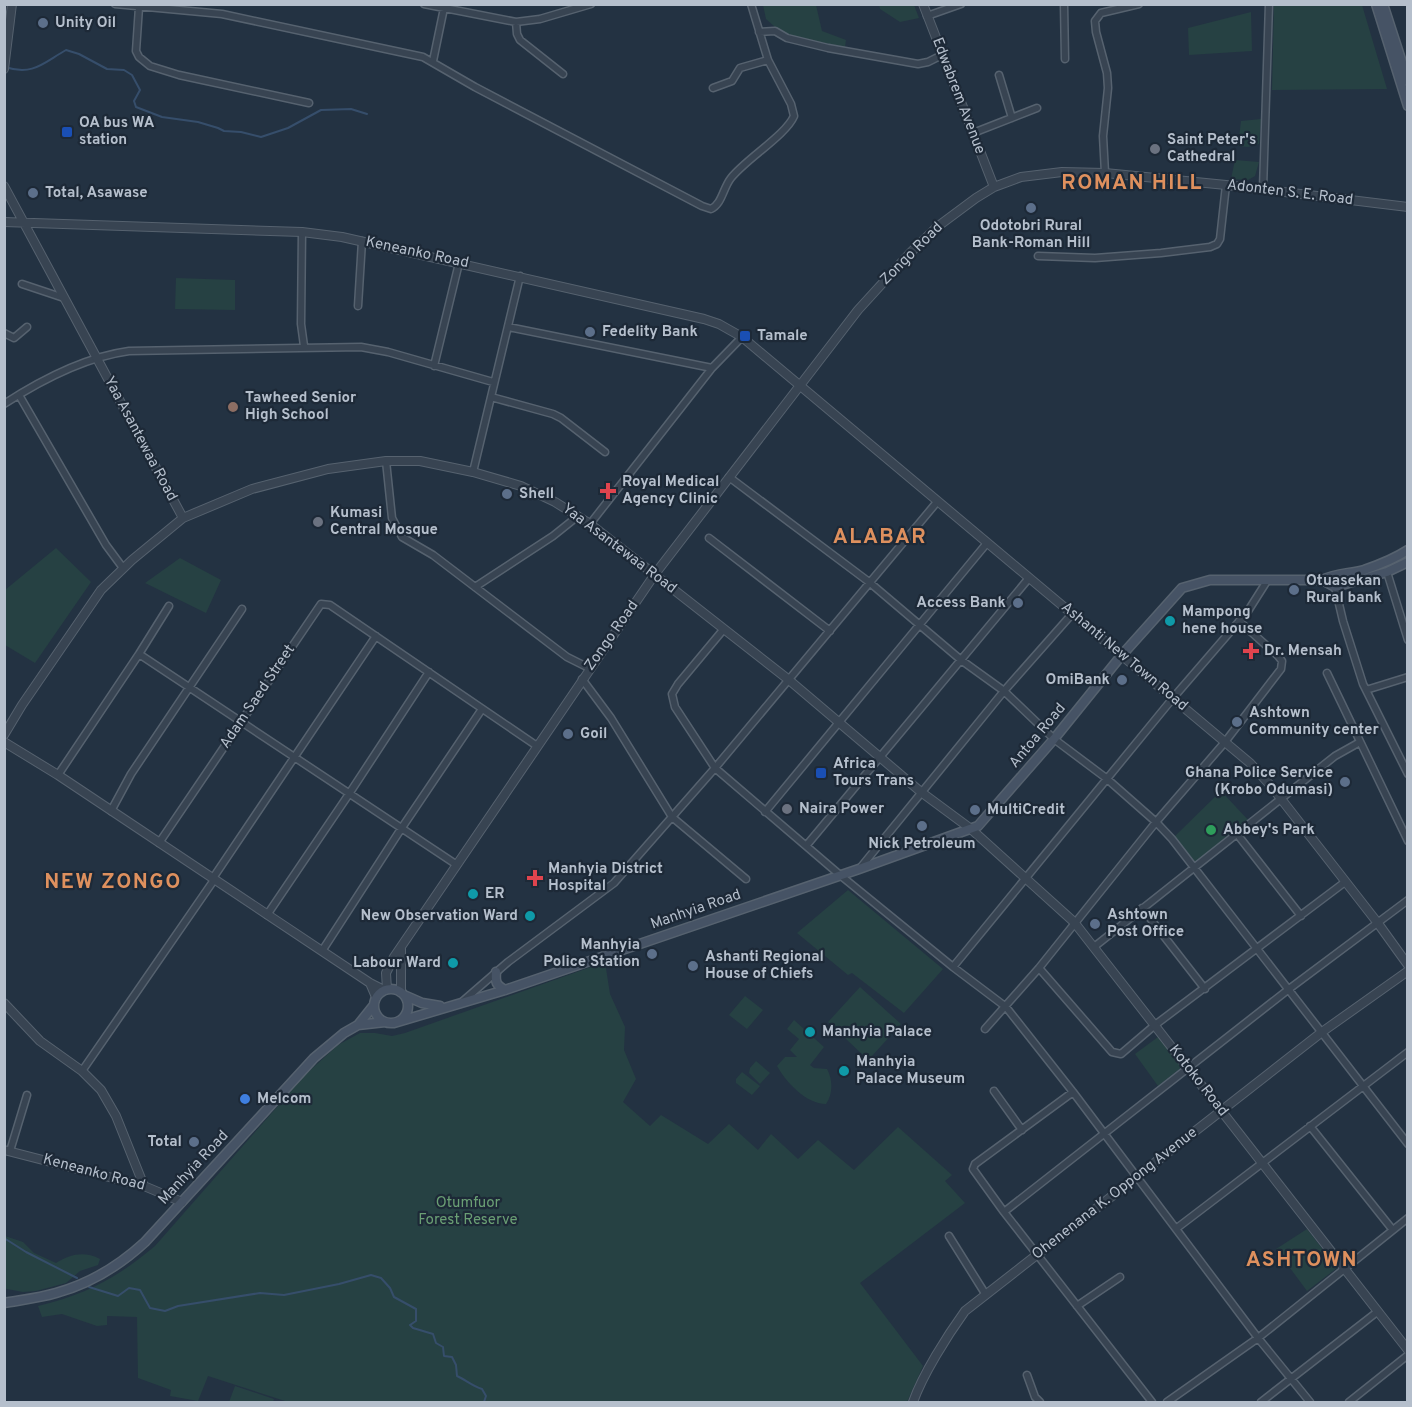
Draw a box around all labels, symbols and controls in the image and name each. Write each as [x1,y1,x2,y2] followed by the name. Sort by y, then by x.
[55,14,116,33] place label: Unity Oil
[36,16,50,30] marker: Unity Oil
[927,35,989,157] street label: Edwabrem Avenue
[79,114,155,150] place label: OA bus WA station
[60,125,74,139] marker: OA bus WA station
[1167,131,1256,167] place label: Saint Peter's Cathedral
[1148,142,1162,156] marker: Saint Peter's Cathedral
[1061,170,1203,197] district label: ROMAN HILL
[1226,176,1354,210] street label: Adonten S. E. Road
[45,184,148,203] place label: Total, Asawase
[26,186,40,200] marker: Total, Asawase
[1024,201,1038,215] marker: Odotobri Rural Bank-Roman Hill
[972,217,1090,253] place label: Odotobri Rural Bank-Roman Hill
[877,219,947,289] street label: Zongo Road
[364,233,470,273] street label: Keneanko Road
[602,323,698,342] place label: Fedelity Bank
[583,325,597,339] marker: Fedelity Bank
[757,327,808,346] place label: Tamale
[738,329,752,343] marker: Tamale
[99,373,181,505] street label: Yaa Asantewaa Road
[245,389,357,425] place label: Tawheed Senior High School
[226,400,240,414] marker: Tawheed Senior High School
[622,473,719,509] place label: Royal Medical Agency Clinic
[599,482,617,500] marker: Royal Medical Agency Clinic
[519,485,554,504] place label: Shell
[500,487,514,501] marker: Shell
[558,500,680,598] street label: Yaa Asantewaa Road
[330,504,438,540] place label: Kumasi Central Mosque
[311,515,325,529] marker: Kumasi Central Mosque
[833,524,927,551] district label: ALABAR
[1306,572,1382,608] place label: Otuasekan Rural bank
[1287,583,1301,597] marker: Otuasekan Rural bank
[916,594,1006,613] place label: Access Bank
[1011,596,1025,610] marker: Access Bank
[581,597,643,675] street label: Zongo Road
[1057,598,1191,716] street label: Ashanti New Town Road
[1182,603,1262,639] place label: Mampong hene house
[1163,614,1177,628] marker: Mampong hene house
[216,641,300,753] street label: Adam Saed Street
[1242,642,1260,660] marker: Dr. Mensah
[1264,642,1342,661] place label: Dr. Mensah
[1046,671,1110,690] place label: OmiBank
[1115,673,1129,687] marker: OmiBank
[1005,700,1071,772] street label: Antoa Road
[1249,704,1380,740] place label: Ashtown Community center
[1230,715,1244,729] marker: Ashtown Community center
[580,725,607,744] place label: Goil
[561,727,575,741] marker: Goil
[833,755,914,791] place label: Africa Tours Trans
[1185,764,1333,800] place label: Ghana Police Service (Krobo Odumasi)
[814,766,828,780] marker: Africa Tours Trans
[1338,775,1352,789] marker: Ghana Police Service (Krobo Odumasi)
[799,800,885,819] place label: Naira Power
[987,801,1065,820] place label: MultiCredit
[780,802,794,816] marker: Naira Power
[968,803,982,817] marker: MultiCredit
[915,819,929,833] marker: Nick Petroleum
[1223,821,1315,840] place label: Abbey's Park
[1204,823,1218,837] marker: Abbey's Park
[868,835,976,854] place label: Nick Petroleum
[548,860,663,896] place label: Manhyia District Hospital
[44,869,182,896] district label: NEW ZONGO
[526,869,544,887] marker: Manhyia District Hospital
[485,885,505,904] place label: ER
[648,886,744,934] street label: Manhyia Road
[466,887,480,901] marker: ER
[1107,906,1184,942] place label: Ashtown Post Office
[361,907,518,926] place label: New Observation Ward
[523,909,537,923] marker: New Observation Ward
[1088,917,1102,931] marker: Ashtown Post Office
[543,936,640,972] place label: Manhyia Police Station
[645,947,659,961] marker: Manhyia Police Station
[705,948,824,984] place label: Ashanti Regional House of Chiefs
[353,954,441,973] place label: Labour Ward
[446,956,460,970] marker: Labour Ward
[686,959,700,973] marker: Ashanti Regional House of Chiefs
[822,1023,932,1042] place label: Manhyia Palace
[803,1025,817,1039] marker: Manhyia Palace
[1164,1041,1232,1121] street label: Kotoko Road
[856,1053,965,1089] place label: Manhyia Palace Museum
[837,1064,851,1078] marker: Manhyia Palace Museum
[257,1090,311,1109] place label: Melcom
[238,1092,252,1106] marker: Melcom
[1029,1124,1201,1264] street label: Ohenenana K. Oppong Avenue
[155,1127,233,1209] street label: Manhyia Road
[147,1133,182,1152] place label: Total
[187,1135,201,1149] marker: Total
[41,1150,147,1196] street label: Keneanko Road
[418,1194,518,1230] park label: Otumfuor Forest Reserve
[1246,1247,1358,1274] district label: ASHTOWN

